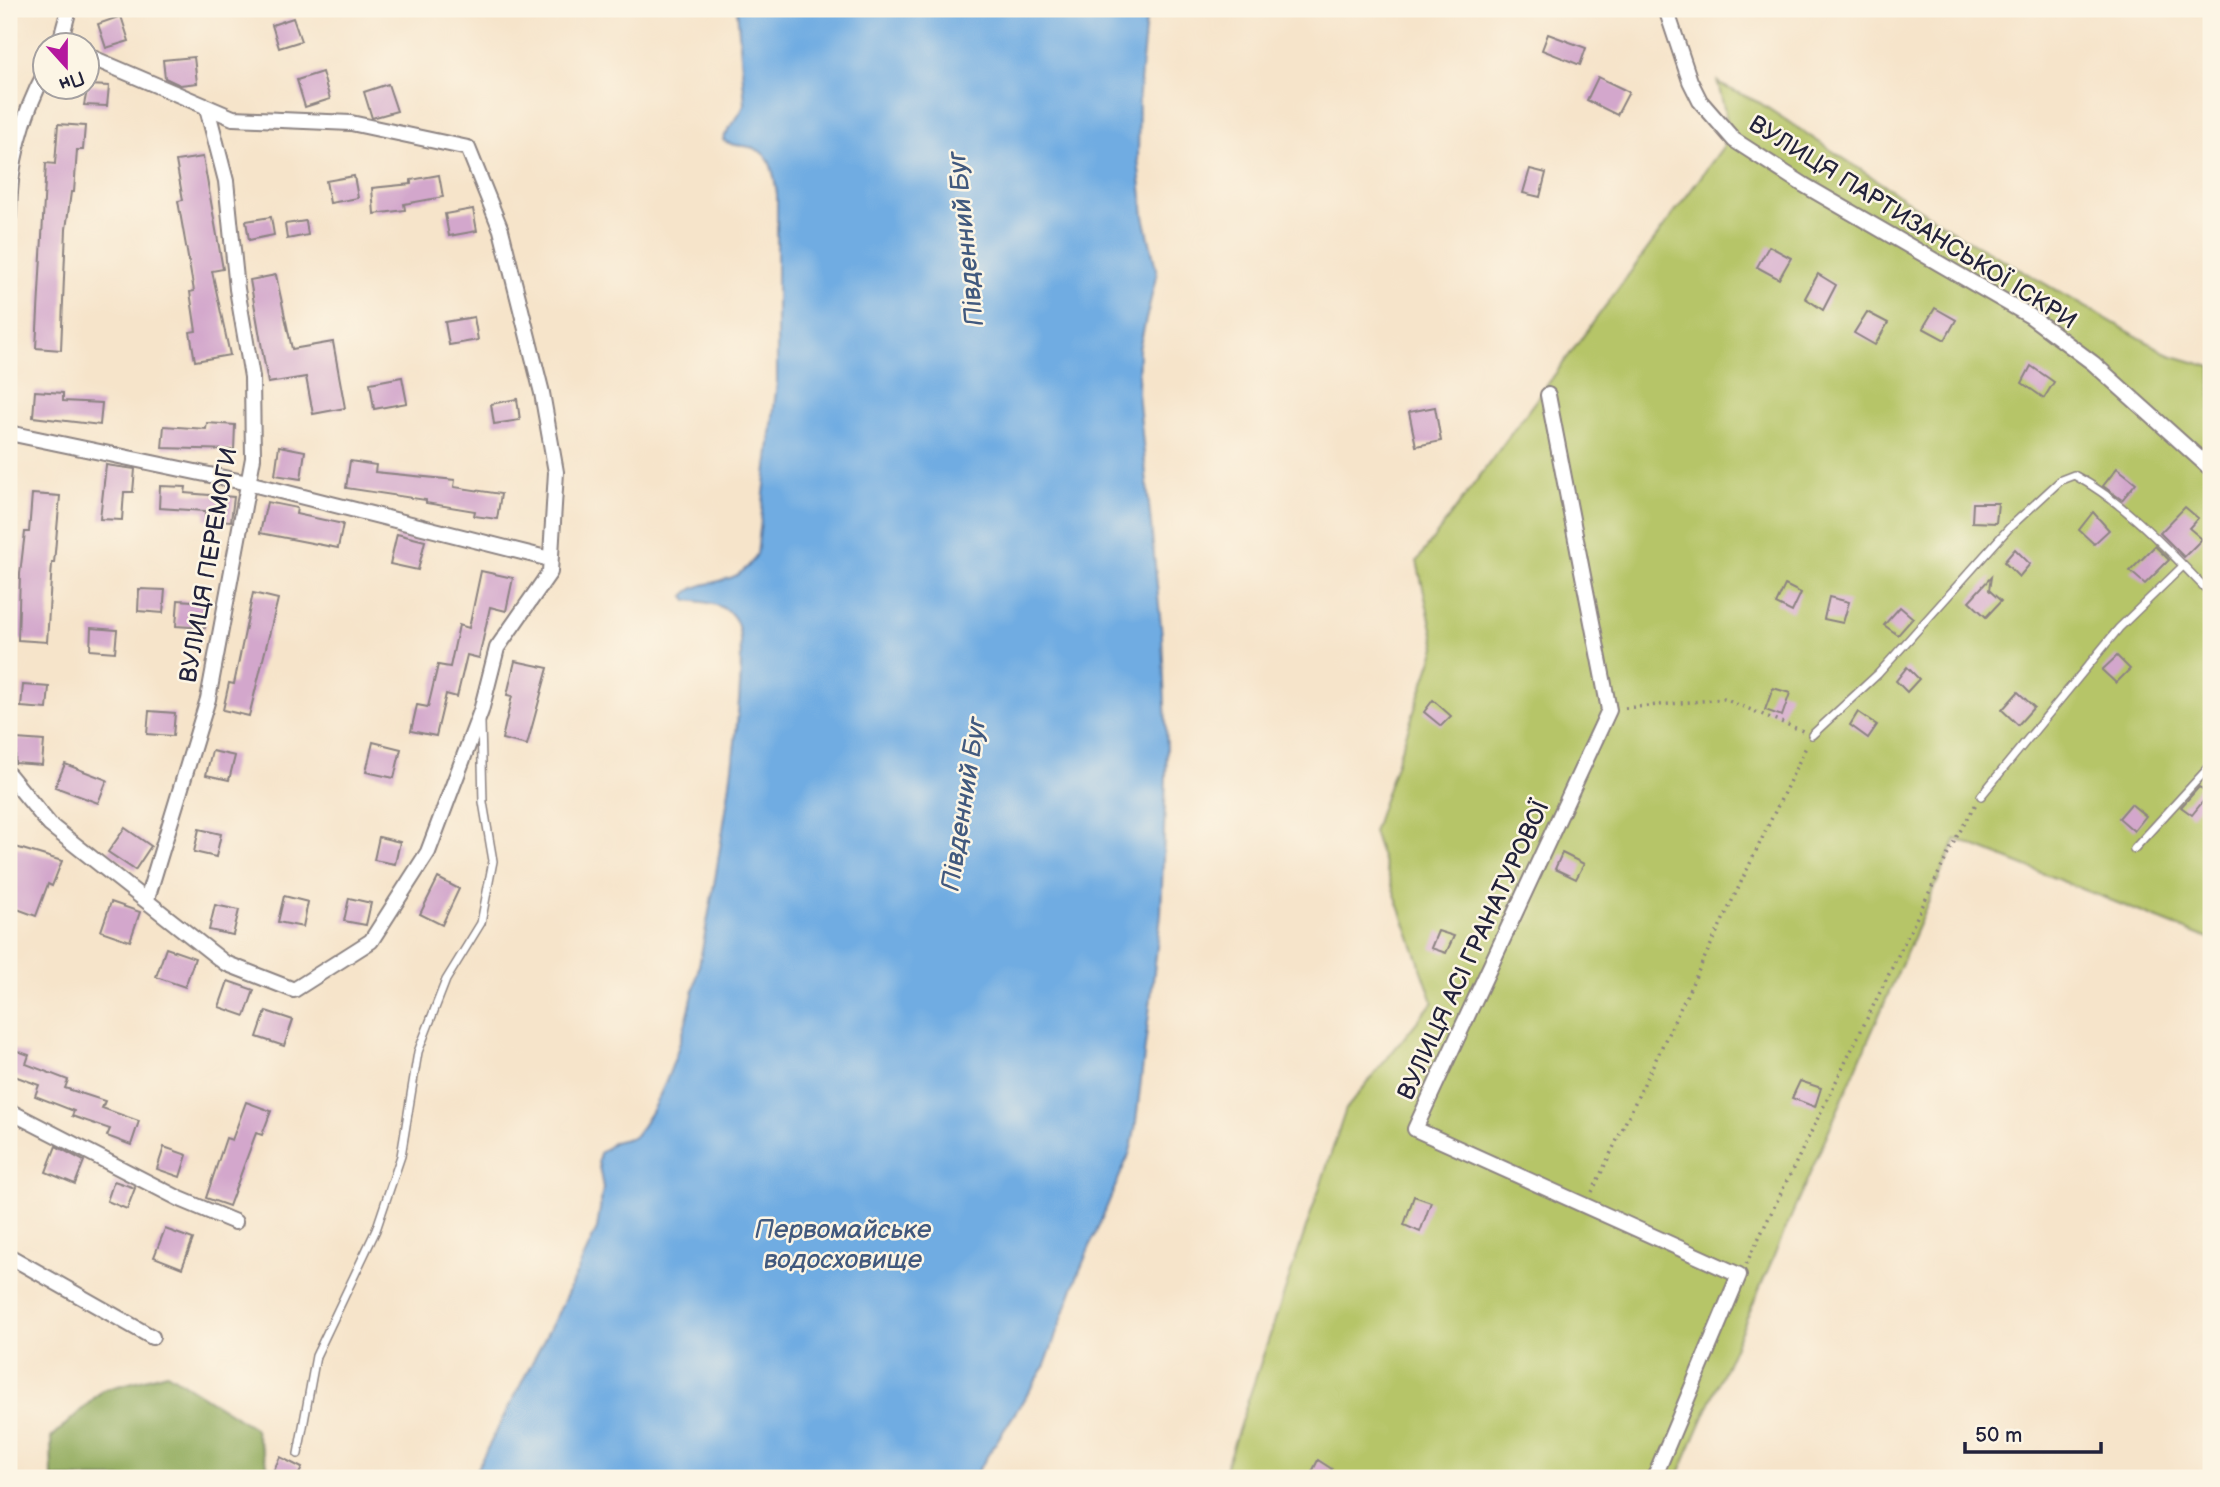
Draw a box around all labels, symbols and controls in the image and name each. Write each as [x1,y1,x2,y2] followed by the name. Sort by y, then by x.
[32,32,102,102] north arrow
[56,65,87,96] text: Пн
[1744,108,2082,336] street label: ВУЛИЦЯ ПАРТИЗАНСЬКОЇ ІСКРИ
[942,148,991,328] water label: Південний Буг
[174,445,243,685] street label: ВУЛИЦЯ ПЕРЕМОГИ
[935,713,994,893] water label: Південний Буг
[1390,795,1556,1104] street label: ВУЛИЦЯ АСІ ГРАНАТУРОВОЇ
[754,1215,932,1276] water label: Первомайське водосховище
[1965,1410,2101,1454] scale bar
[1975,1423,2022,1448] text: 50 m

